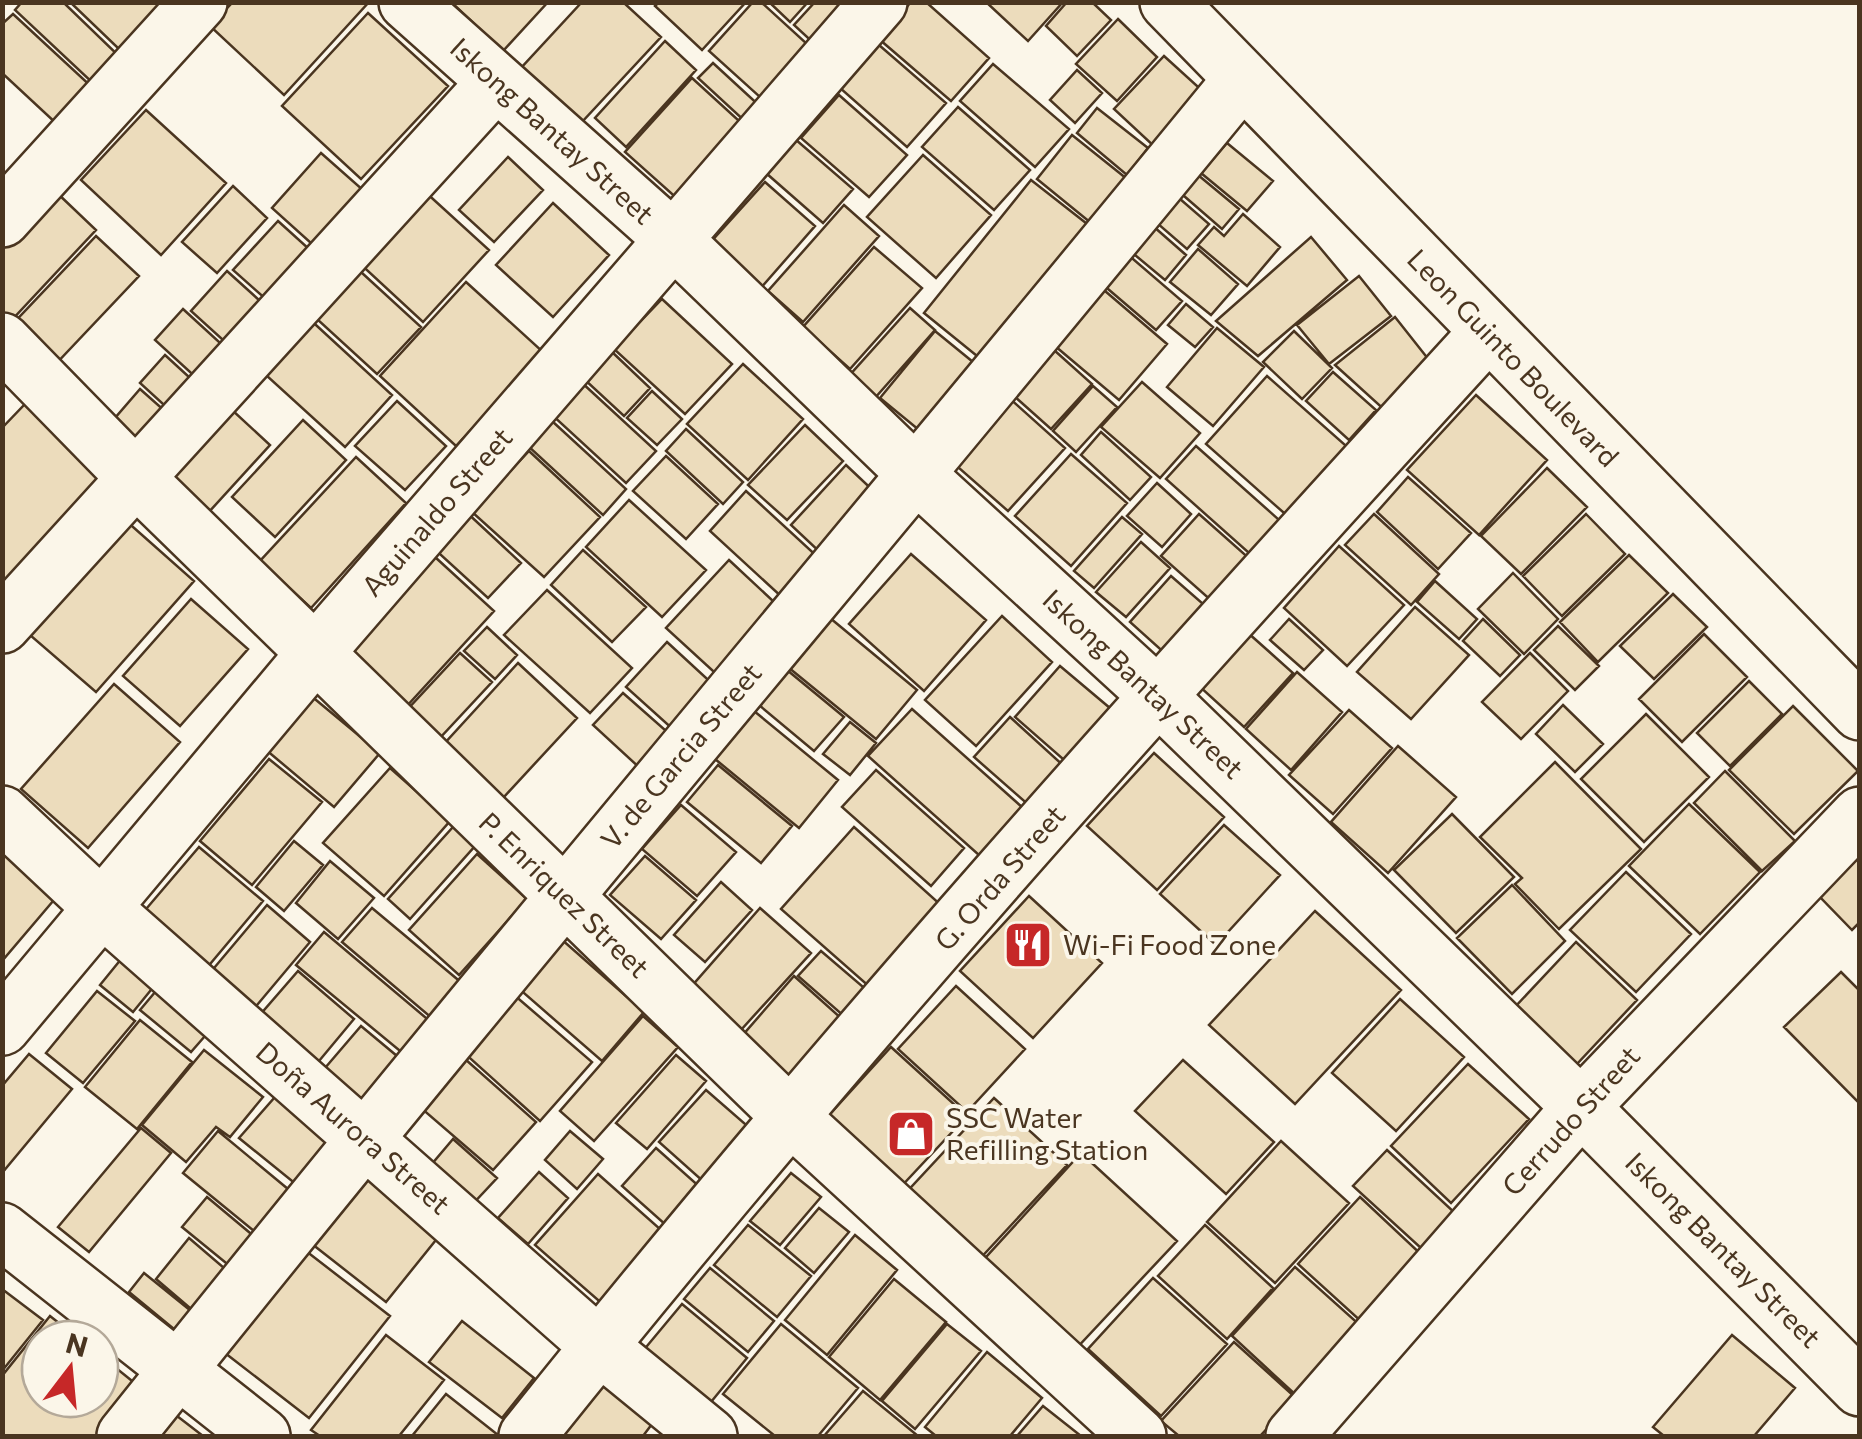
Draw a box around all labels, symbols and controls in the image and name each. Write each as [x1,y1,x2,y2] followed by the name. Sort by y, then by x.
[444,30,661,231] street label: Iskong Bantay Street
[1401,241,1626,473] street label: Leon Guinto Boulevard
[354,420,519,602] street label: Aguinaldo Street
[1036,581,1251,785] street label: Iskong Bantay Street
[593,656,768,855] street label: V. de Garcia Street
[927,798,1072,957] street label: G. Orda Street
[473,805,657,984] street label: P. Enriquez Street
[1002,919,1054,971] restaurant icon: Wi-Fi Food Zone
[1063,927,1276,961] place label: Wi-Fi Food Zone
[250,1034,457,1221] street label: Doña Aurora Street
[1494,1039,1646,1202] street label: Cerrudo Street
[946,1100,1148,1166] place label: SSC Water Refilling Station
[885,1108,937,1160] shop icon: SSC Water Refilling Station
[1619,1145,1828,1354] street label: Iskong Bantay Street
[20,1319,120,1419] north arrow
[62,1325,92,1363] text: N

